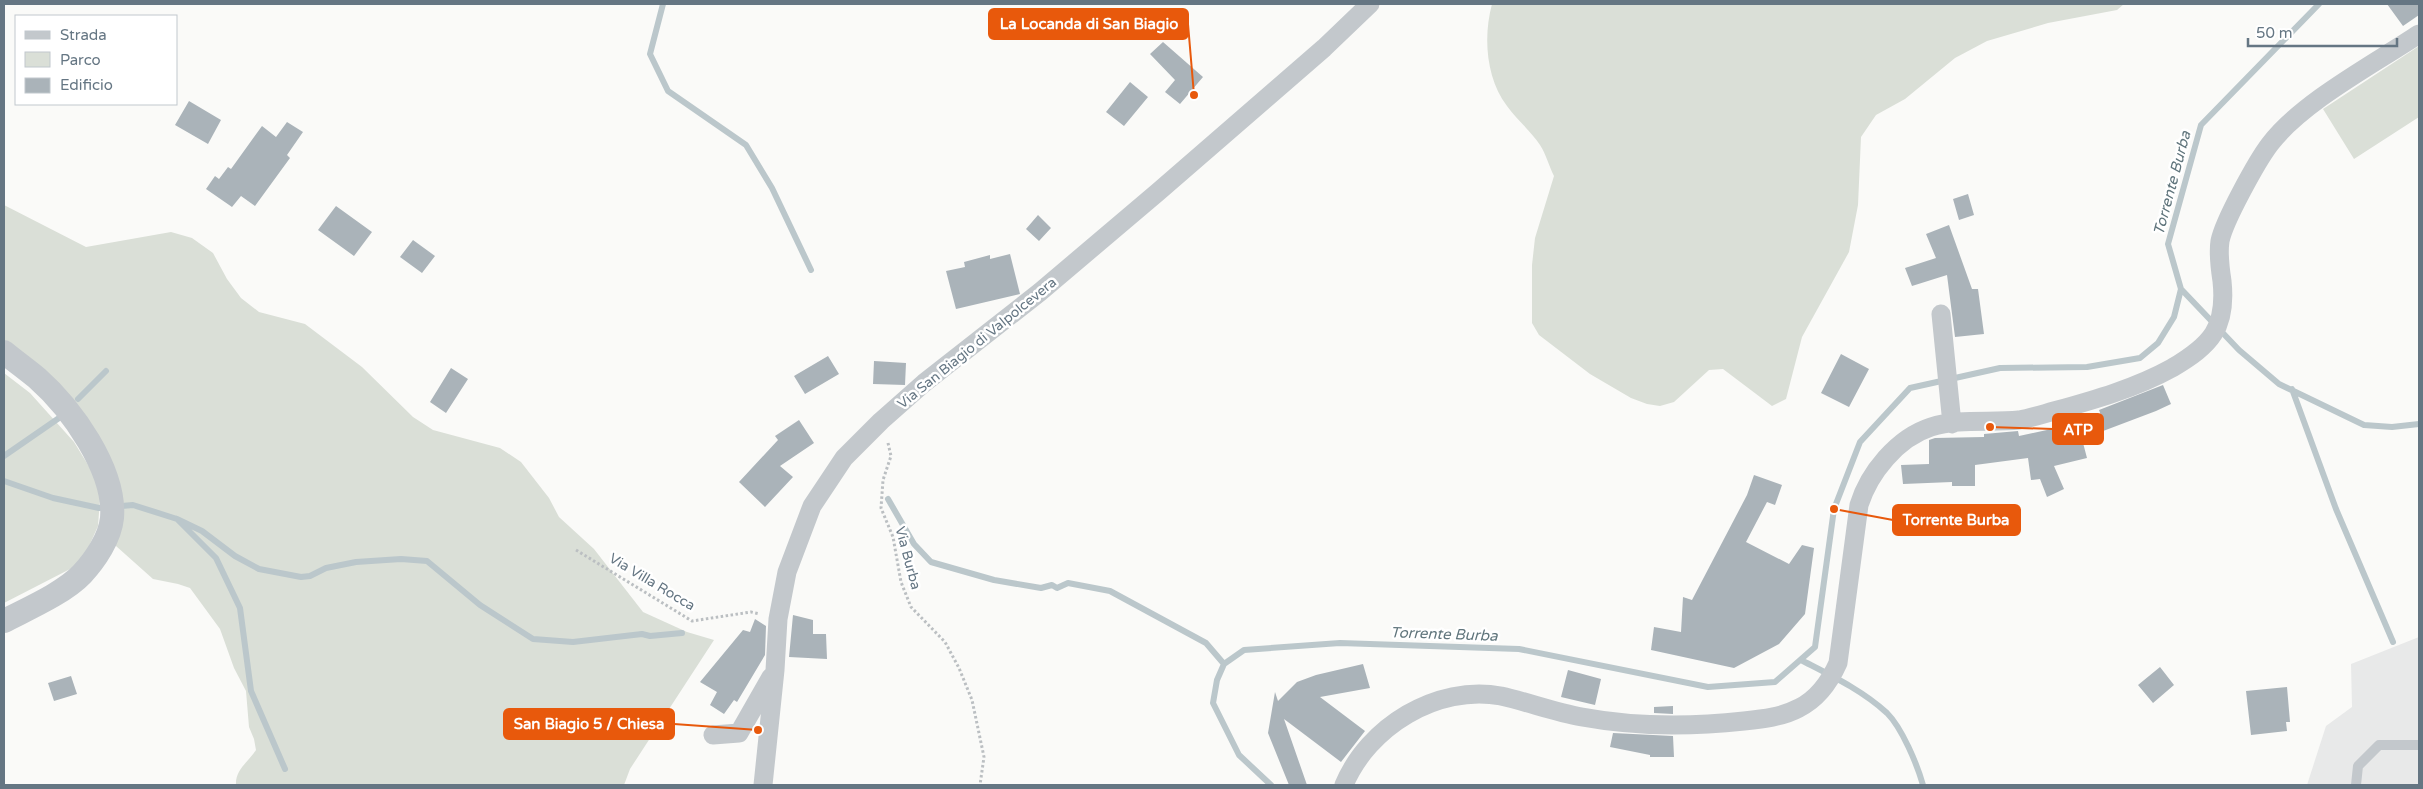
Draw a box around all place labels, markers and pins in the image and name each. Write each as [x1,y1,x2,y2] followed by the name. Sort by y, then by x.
[989,9,1188,39] callout: La Locanda di San Biagio
[2053,414,2103,444] callout: ATP
[1893,505,2020,535] callout: Torrente Burba
[504,709,674,739] callout: San Biagio 5 / Chiesa

